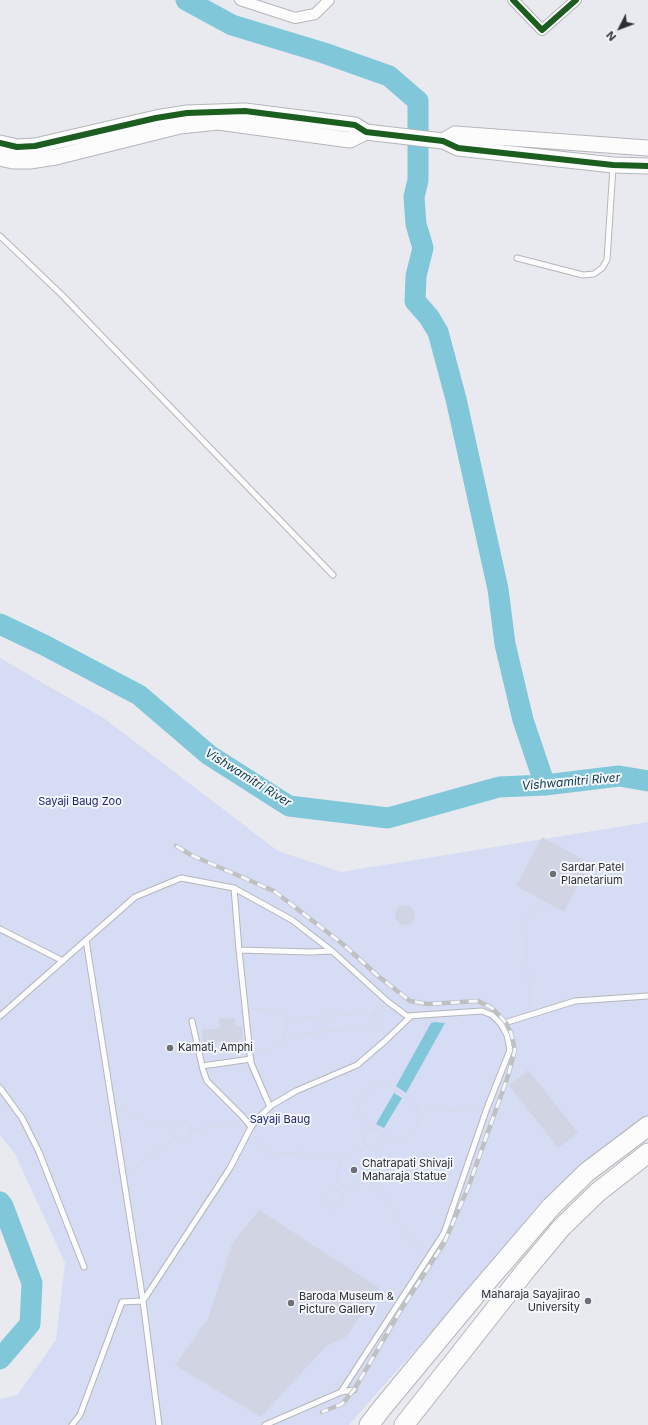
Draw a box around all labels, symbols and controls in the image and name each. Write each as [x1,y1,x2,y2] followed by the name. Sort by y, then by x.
[600,8,640,48] north arrow
[603,28,619,44] text: N
[202,746,294,810] water label: Vishwamitri River
[521,771,621,793] water label: Vishwamitri River
[38,795,122,809] park label: Sayaji Baug Zoo
[561,861,624,887] place label: Sardar Patel Planetarium
[548,869,558,879] marker: Sardar Patel Planetarium
[178,1041,253,1055] place label: Kamati, Amphi
[165,1043,175,1053] marker: Kamati, Amphi
[250,1113,310,1127] park label: Sayaji Baug
[362,1157,453,1183] place label: Chatrapati Shivaji Maharaja Statue
[349,1165,359,1175] marker: Chatrapati Shivaji Maharaja Statue
[481,1288,580,1314] place label: Maharaja Sayajirao University
[299,1290,394,1316] place label: Baroda Museum & Picture Gallery
[583,1296,593,1306] marker: Maharaja Sayajirao University
[286,1298,296,1308] marker: Baroda Museum & Picture Gallery

